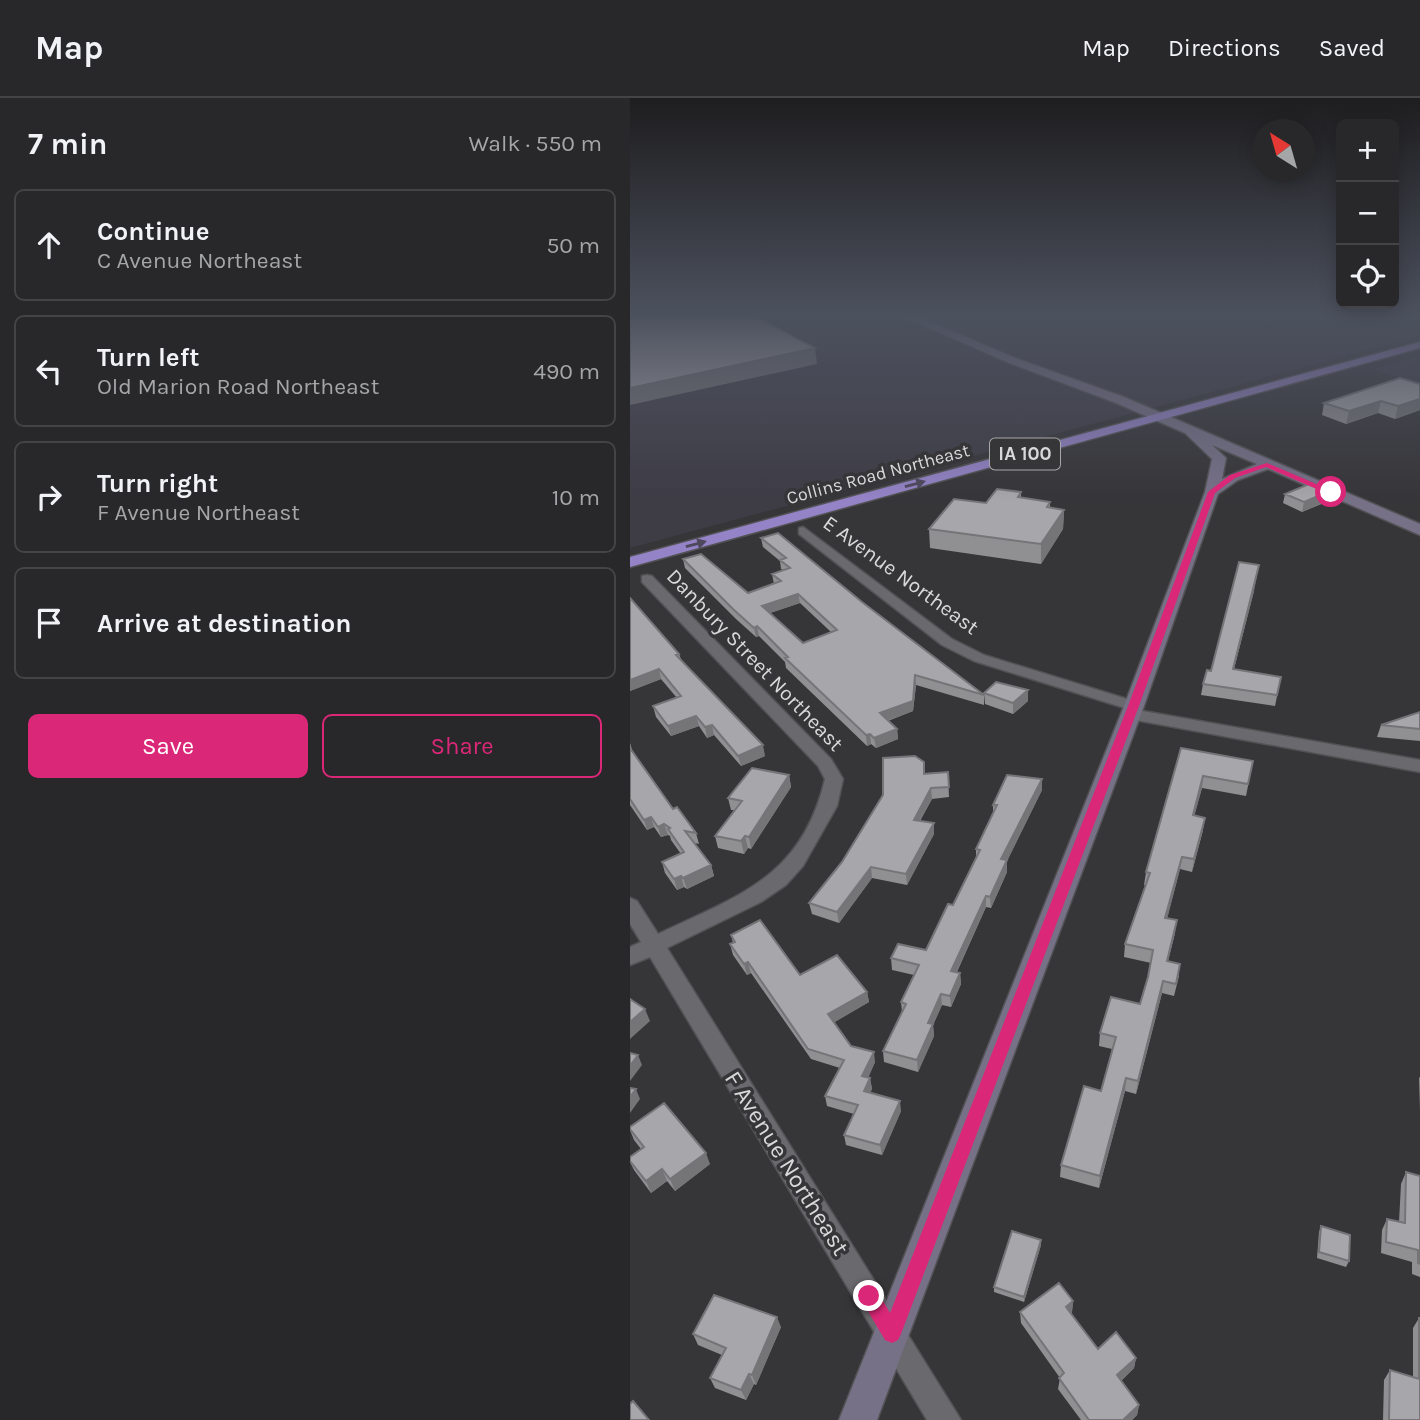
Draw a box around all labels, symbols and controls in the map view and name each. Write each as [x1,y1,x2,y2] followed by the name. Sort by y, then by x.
[35,29,103,67] text: Map
[1082,34,1130,62] text: Map
[1168,34,1281,62] text: Directions
[1319,34,1385,62] text: Saved
[1252,119,1315,182] north arrow
[1336,119,1399,308] map controls
[1336,119,1399,182] button: +
[28,126,108,162] text: 7 min
[468,130,602,157] text: Walk · 550 m
[1336,182,1399,245] button: −
[97,216,209,247] text: Continue
[30,226,68,264] icon: ahead
[546,232,600,259] text: 50 m
[1336,245,1399,308] button: locate
[97,247,302,274] text: C Avenue Northeast
[97,342,199,373] text: Turn left
[30,352,68,390] icon: left
[533,358,600,385] text: 490 m
[97,373,379,400] text: Old Marion Road Northeast
[990,438,1060,470] road number: IA 100
[784,439,972,509] street label: Collins Road Northeast
[97,468,218,499] text: Turn right
[1315,476,1346,507] route start
[30,478,68,516] icon: right
[905,478,927,489] one-way arrow
[552,484,600,511] text: 10 m
[97,499,300,526] text: F Avenue Northeast
[819,511,983,639] street label: E Avenue Northeast
[686,538,707,548] one-way arrow
[662,564,848,756] street label: Danbury Street Northeast
[30,604,68,642] icon: arrive
[97,608,351,639] text: Arrive at destination
[28,714,308,778] button: Save
[322,714,602,778] button: Share
[719,1066,855,1260] street label: F Avenue Northeast
[853,1280,884,1311] route end

